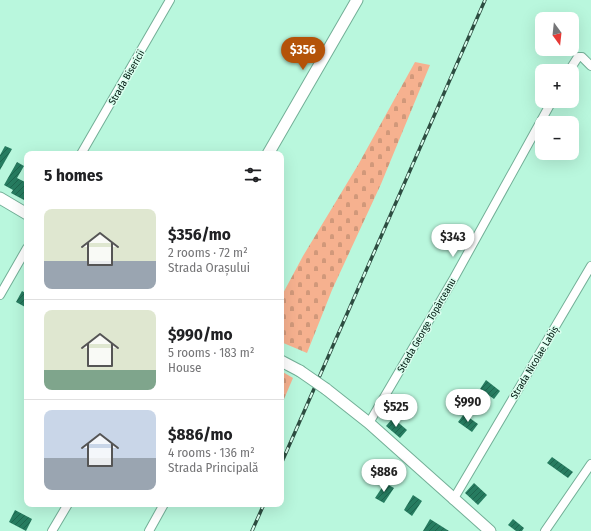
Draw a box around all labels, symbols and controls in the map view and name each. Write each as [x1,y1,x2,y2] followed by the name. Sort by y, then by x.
[535,12,579,56] north arrow
[535,12,579,160] map controls
[279,37,327,71] pin: $356
[290,42,316,57] text: $356
[106,48,147,107] street label: Strada Bisericii
[535,64,579,108] button: +
[535,116,579,160] button: −
[242,164,264,186] icon: filters
[44,165,103,186] text: 5 homes
[168,224,231,245] text: $356/mo
[429,224,477,258] pin: $343
[76,225,124,273] icon: home
[440,229,466,244] text: $343
[168,245,248,260] text: 2 rooms · 72 m²
[168,260,250,275] text: Strada Orașului
[395,276,459,375] street label: Strada George Topârceanu
[168,324,233,345] text: $990/mo
[508,324,561,401] street label: Strada Nicolae Labiș
[76,326,124,374] icon: home
[168,345,254,360] text: 5 rooms · 183 m²
[168,360,202,375] text: House
[444,389,492,423] pin: $990
[372,394,420,428] pin: $525
[455,394,481,409] text: $990
[383,399,409,414] text: $525
[168,424,232,445] text: $886/mo
[76,426,124,474] icon: home
[168,445,255,460] text: 4 rooms · 136 m²
[360,459,408,493] pin: $886
[168,460,258,475] text: Strada Principală
[370,464,398,479] text: $886

